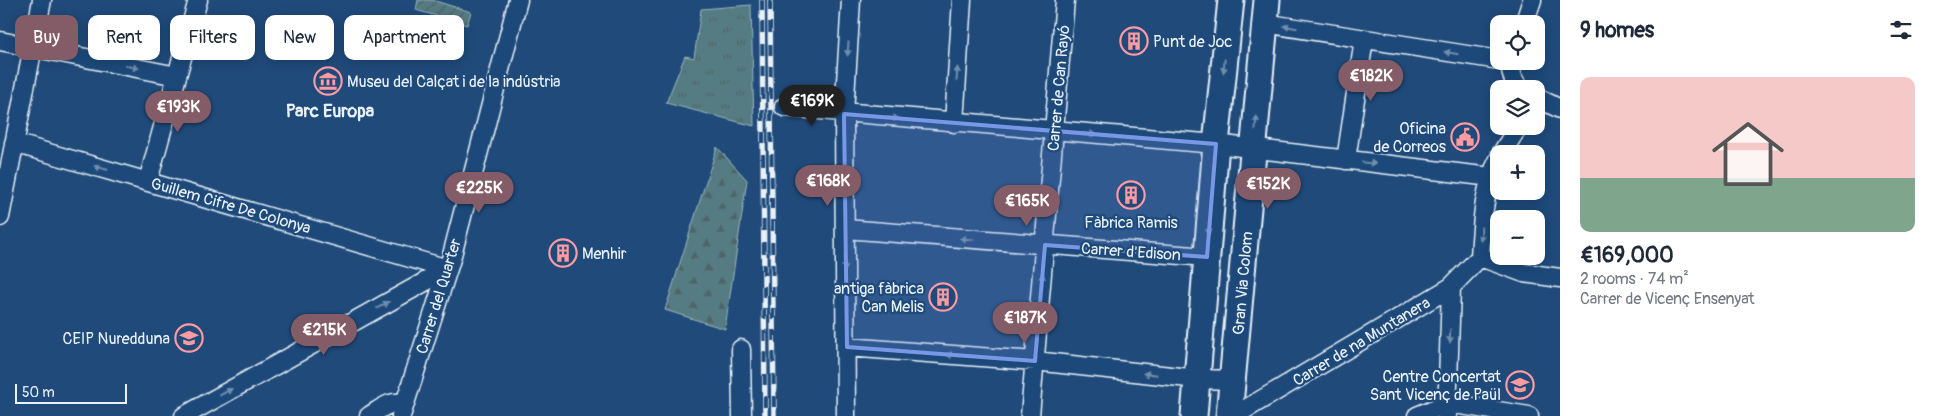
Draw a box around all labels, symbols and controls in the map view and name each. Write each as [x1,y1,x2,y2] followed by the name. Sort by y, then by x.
[15,15,78,60] chip: Buy
[88,15,160,60] chip: Rent
[170,15,255,60] chip: Filters
[265,15,334,60] chip: New
[344,15,464,60] chip: Apartment
[1490,15,1545,265] map controls
[1490,15,1545,70] button: locate
[1887,16,1915,44] icon: filters
[1580,17,1654,44] text: 9 homes
[1282,23,1298,31] one-way arrow
[1044,24,1074,152] street label: Carrer de Can Rayó
[1119,26,1149,56] building icon: Punt de Joc
[1153,32,1232,52] place label: Punt de Joc
[843,41,851,57] one-way arrow
[1442,48,1458,56] one-way arrow
[1220,58,1228,74] one-way arrow
[1336,59,1406,102] pin: €182K
[124,64,140,72] one-way arrow
[313,66,343,96] museum icon: Museu del Calçat i de la indústria
[954,66,962,82] one-way arrow
[1349,66,1393,86] text: €182K
[347,72,560,92] place label: Museu del Calçat i de la indústria
[1490,80,1545,135] button: layers
[777,84,847,127] pin: €169K
[143,90,213,133] pin: €193K
[790,91,834,111] text: €169K
[156,97,200,117] text: €193K
[286,100,375,123] district label: Parc Europa
[1703,109,1793,199] icon: home
[885,114,901,122] one-way arrow
[1252,115,1260,131] one-way arrow
[1373,119,1446,157] place label: Oficina de Correos
[1450,122,1480,152] public building icon: Oficina de Correos
[1081,130,1097,138] one-way arrow
[1490,145,1545,200] button: +
[1361,159,1377,167] one-way arrow
[93,163,108,171] one-way arrow
[793,164,863,207] pin: €168K
[1233,168,1303,210] pin: €152K
[806,171,850,191] text: €168K
[444,172,514,214] pin: €225K
[148,174,313,238] street label: Guillem Cifre De Colonya
[1246,174,1290,194] text: €152K
[456,178,502,198] text: €225K
[1116,180,1146,210] building icon: Fàbrica Ramis
[992,184,1062,227] pin: €165K
[1005,191,1049,211] text: €165K
[1490,210,1545,265] button: −
[1084,213,1178,233] place label: Fàbrica Ramis
[1205,220,1213,236] one-way arrow
[1477,226,1485,242] one-way arrow
[1229,231,1257,336] street label: Gran Via Colom
[958,234,974,242] one-way arrow
[412,236,466,356] street label: Carrer del Quarter
[548,238,578,268] building icon: Menhir
[1080,239,1182,265] street label: Carrer d'Edison
[1580,242,1673,269] text: €169,000
[582,244,627,264] place label: Menhir
[842,256,850,272] one-way arrow
[1580,269,1689,289] text: 2 rooms · 74 m²
[1038,272,1046,288] one-way arrow
[834,279,924,317] place label: antiga fàbrica Can Melis
[928,282,958,312] building icon: antiga fàbrica Can Melis
[1580,289,1755,309] text: Carrer de Vicenç Ensenyat
[1289,293,1434,391] street label: Carrer de na Muntanera
[377,300,390,309] one-way arrow
[990,302,1060,344] pin: €187K
[1004,308,1047,328] text: €187K
[289,314,359,356] pin: €215K
[302,320,346,340] text: €215K
[174,323,204,353] school or university icon: CEIP Nuredduna
[1446,328,1454,344] one-way arrow
[63,329,170,349] place label: CEIP Nuredduna
[945,351,961,359] one-way arrow
[1370,367,1502,405] place label: Centre Concertat Sant Vicenç de Paül
[1142,370,1158,378] one-way arrow
[1505,370,1535,400] school or university icon: Centre Concertat Sant Vicenç de Paül
[15,381,128,404] scale bar
[22,384,55,401] text: 50 m
[220,388,233,397] one-way arrow

